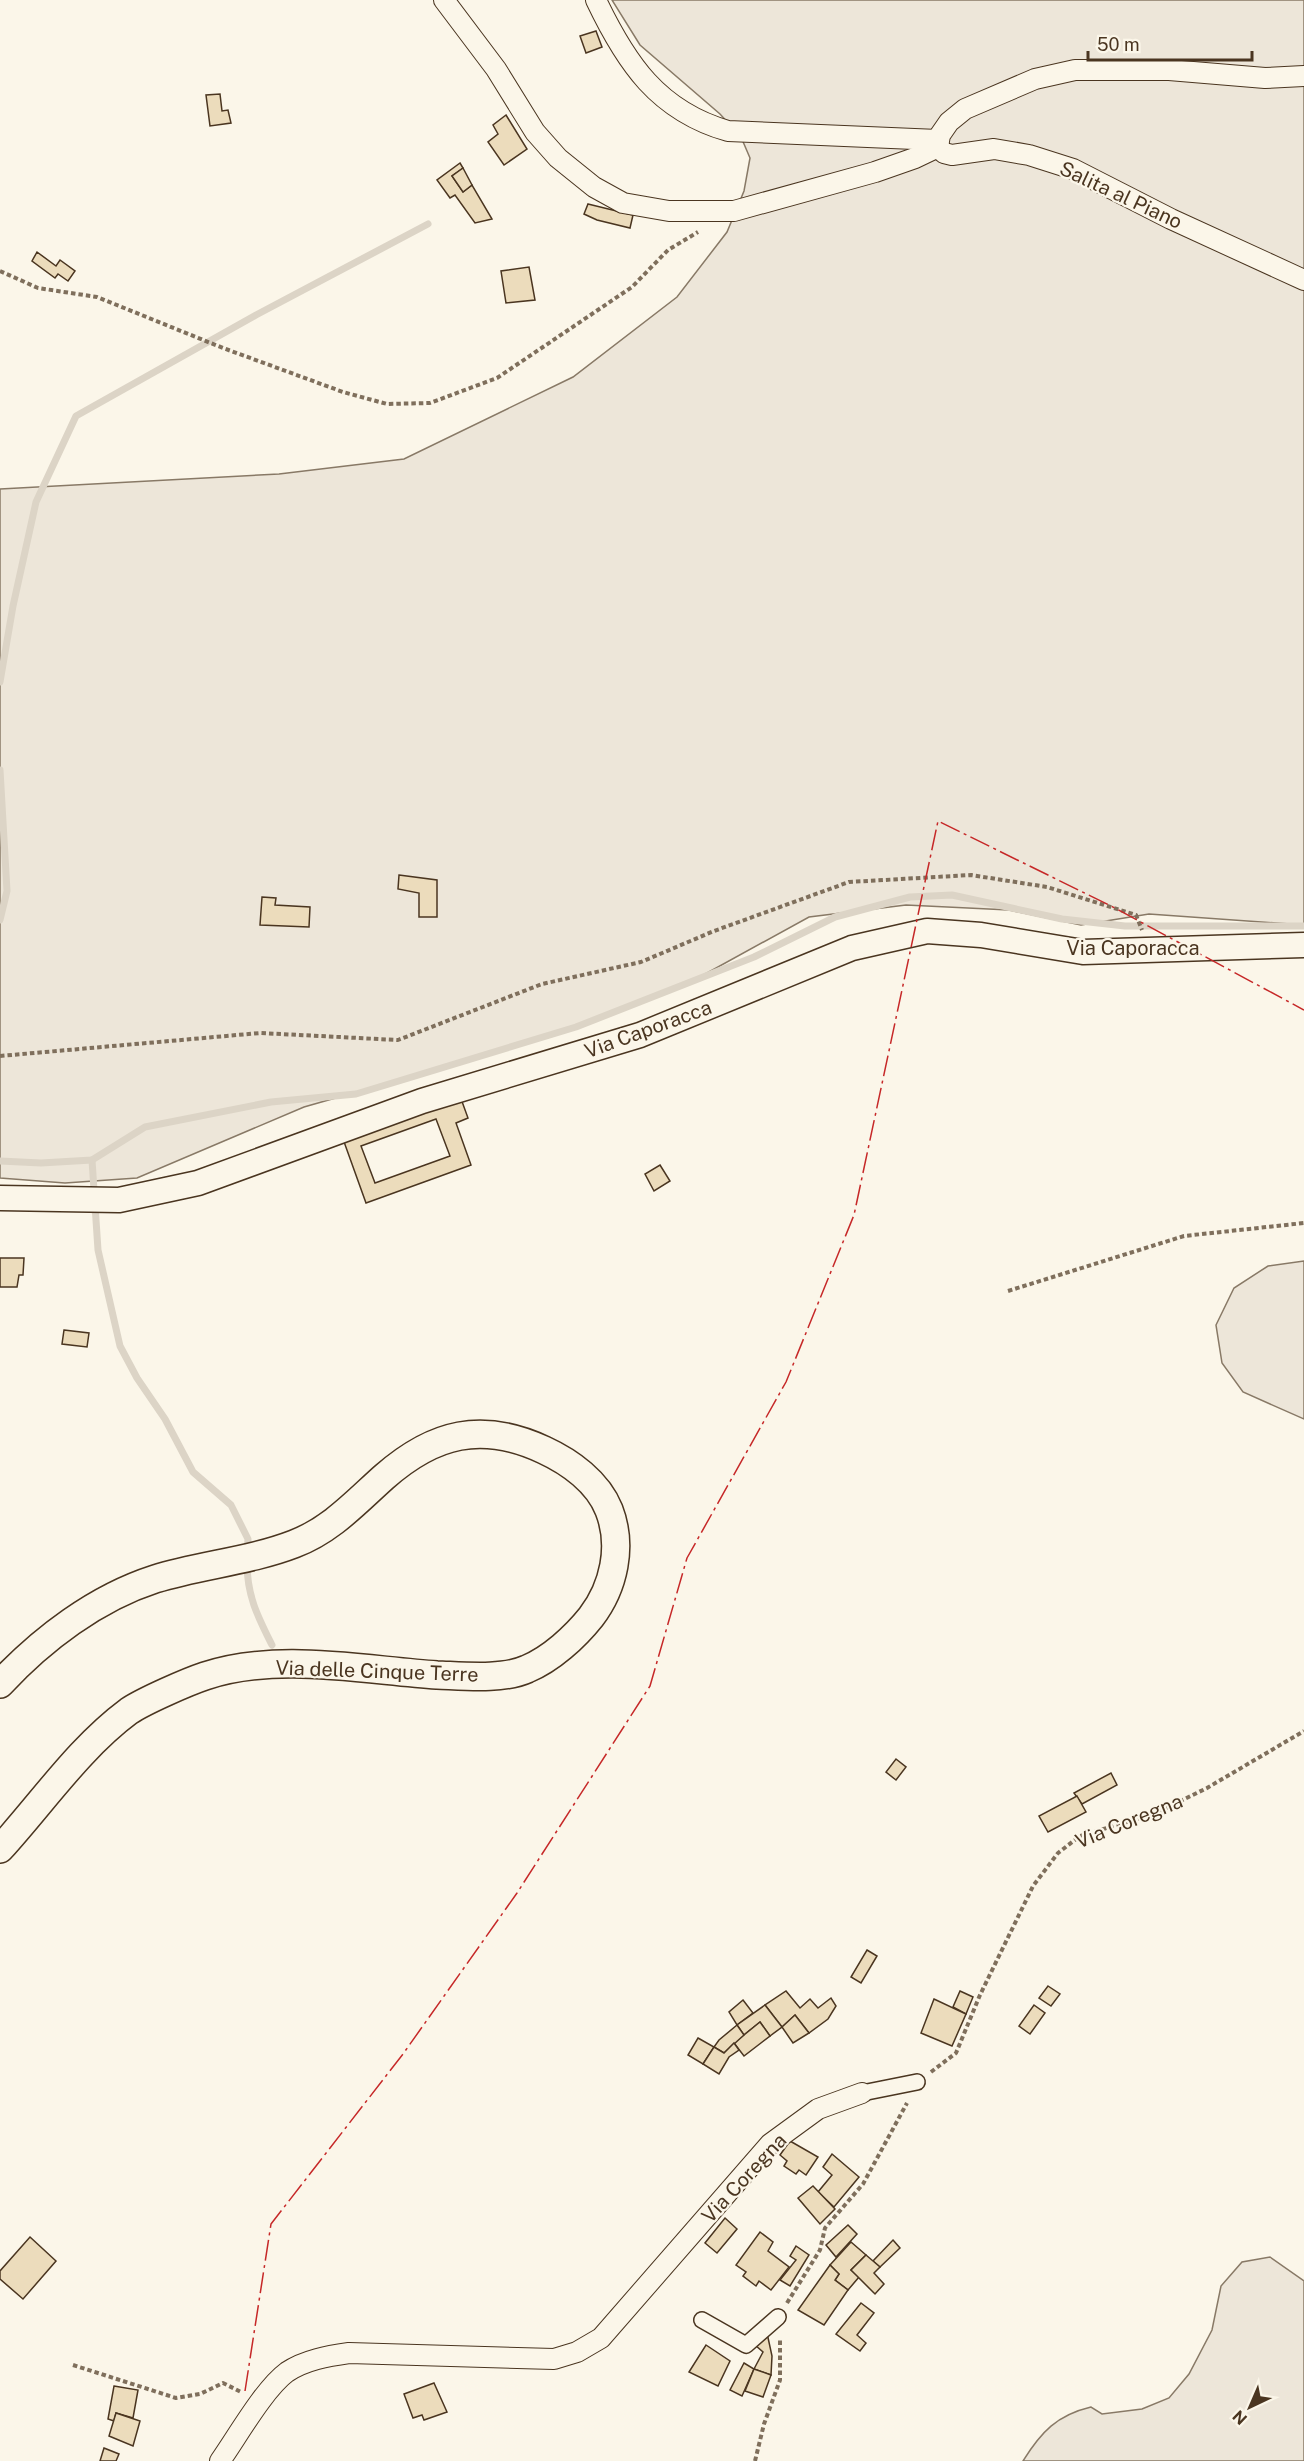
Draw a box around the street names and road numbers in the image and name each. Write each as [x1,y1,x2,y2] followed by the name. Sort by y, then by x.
[1056,156,1186,234] street label: Salita al Piano
[1066,936,1200,960] street label: Via Caporacca
[581,995,715,1063] street label: Via Caporacca
[275,1655,479,1687] street label: Via delle Cinque Terre
[1072,1789,1186,1853] street label: Via Coregna
[697,2128,791,2228] street label: Via Coregna

